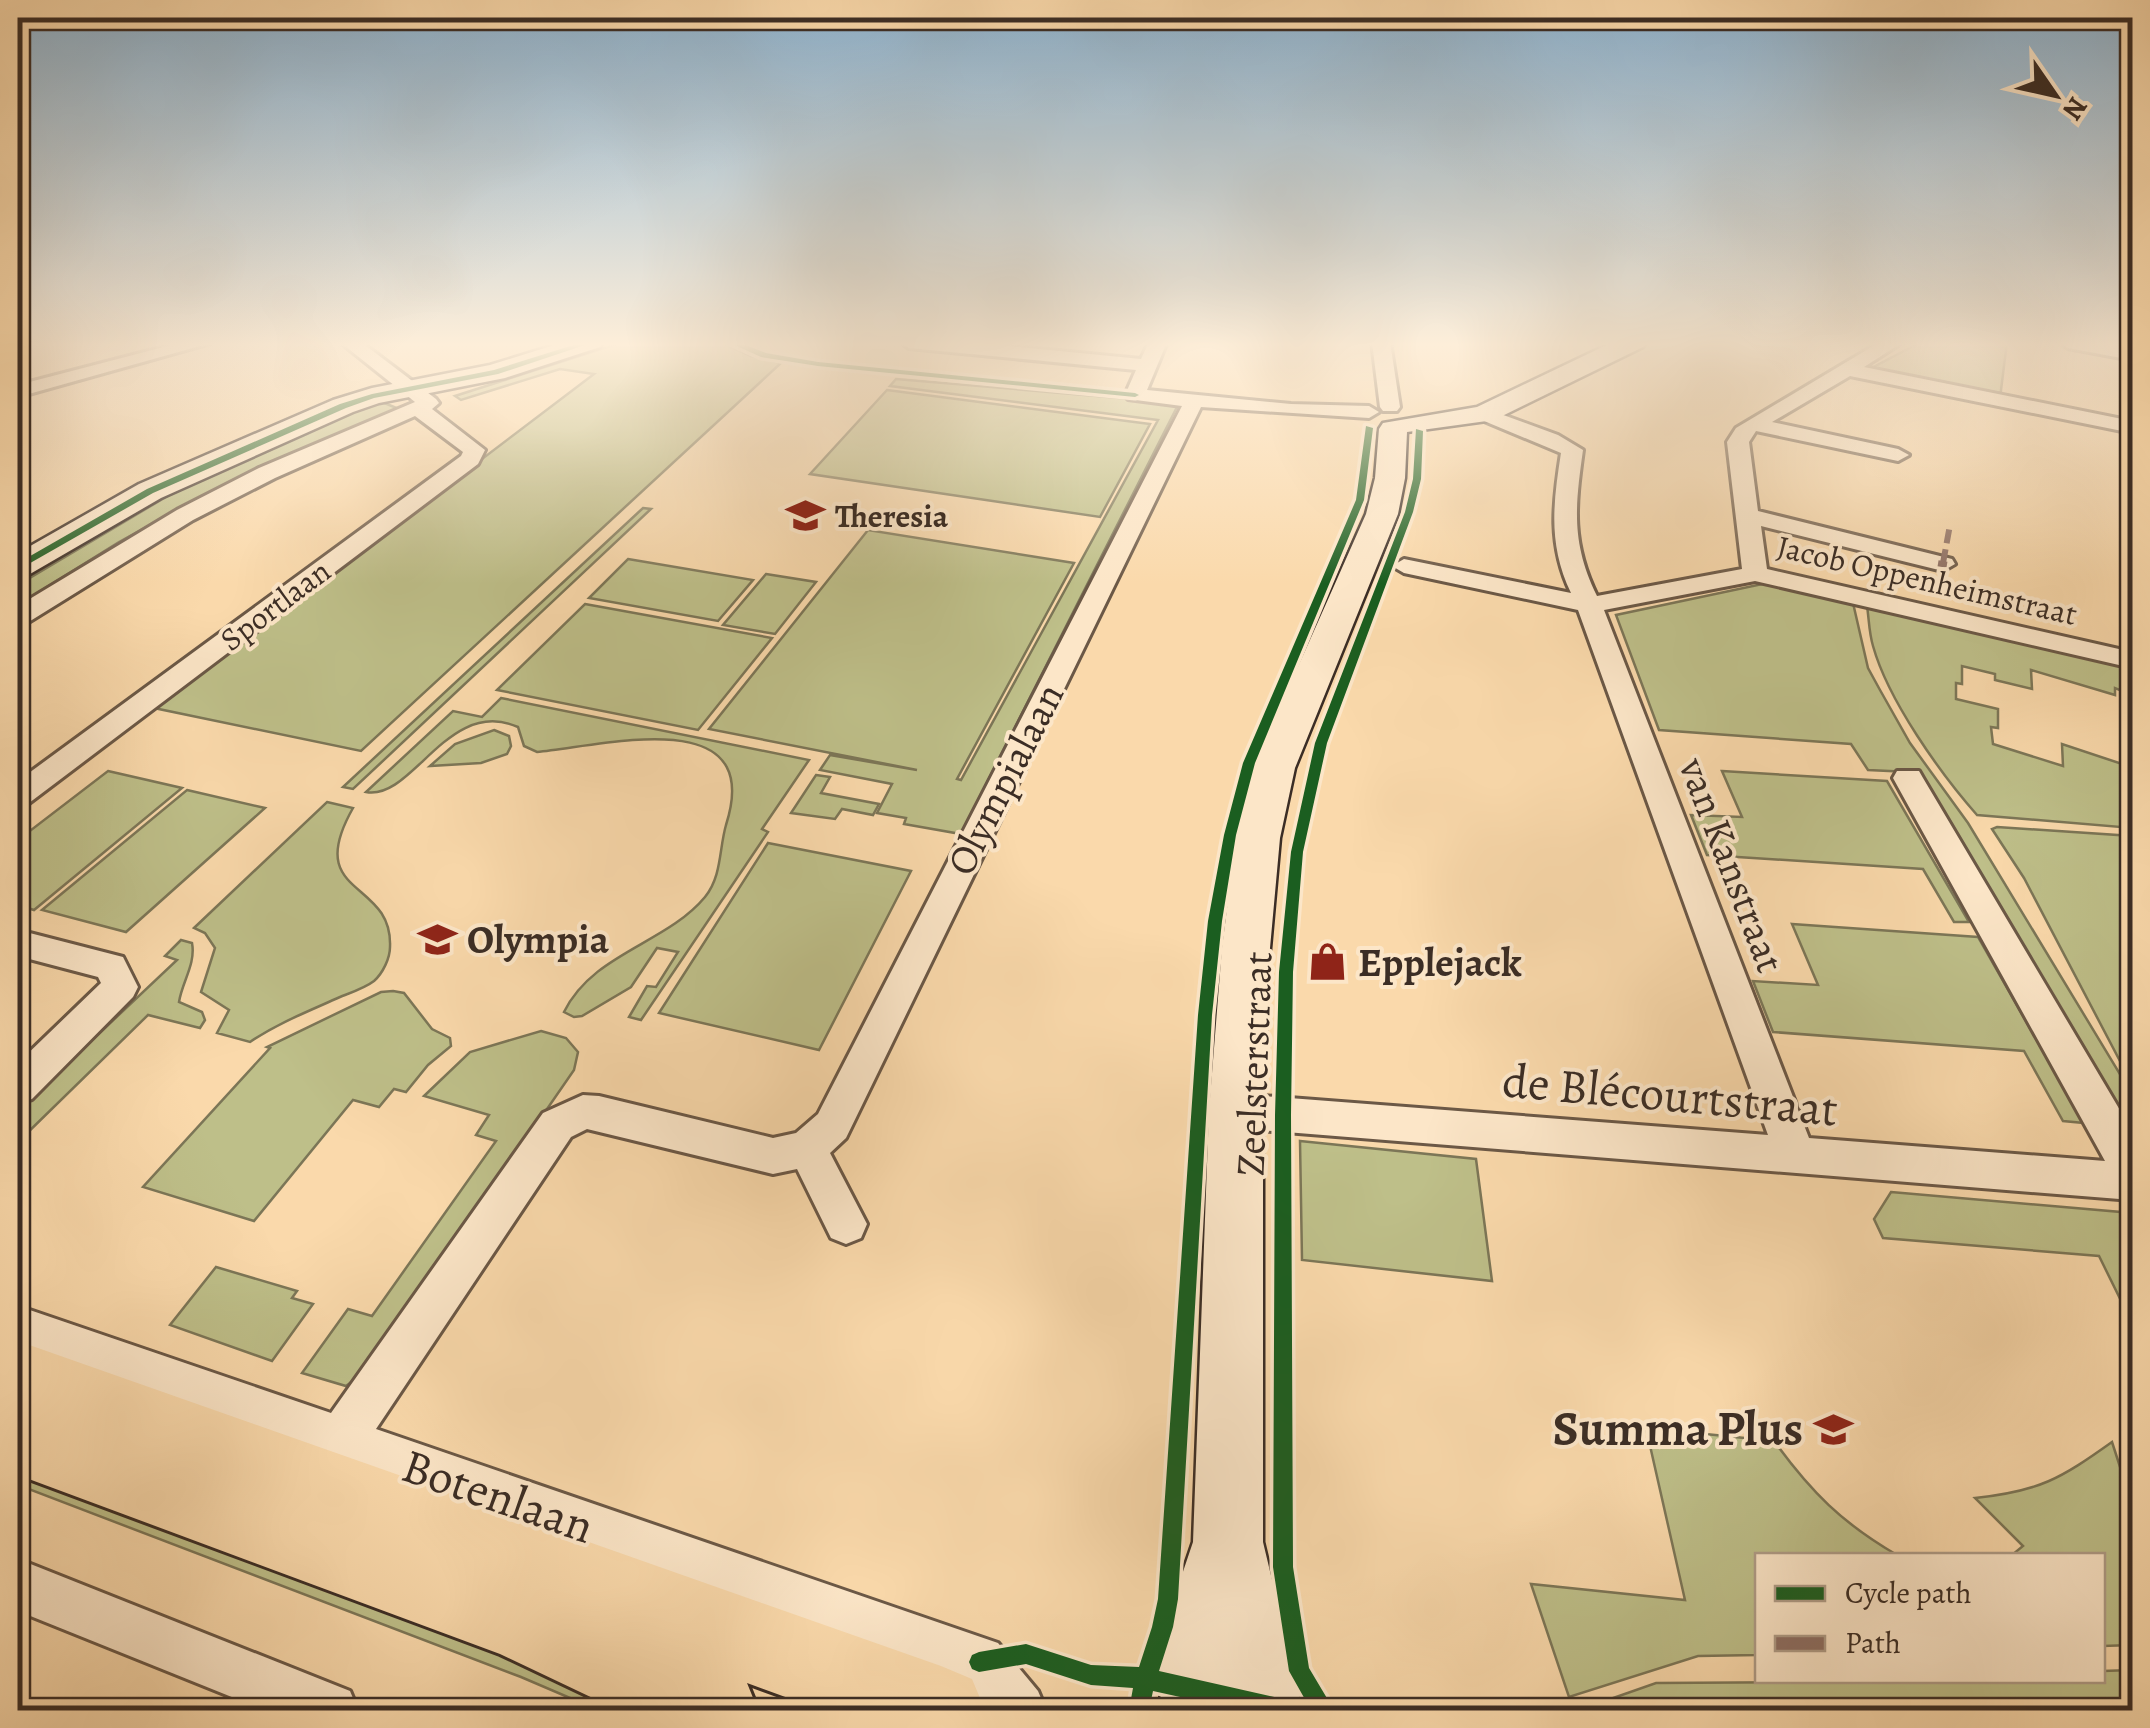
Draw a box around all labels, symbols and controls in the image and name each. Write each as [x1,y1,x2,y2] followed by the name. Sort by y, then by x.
[2005,45,2105,145] north arrow
[2053,89,2096,127] text: N
[835,494,949,538] place label: Theresia
[784,495,826,537] school or university icon: Theresia
[1773,524,2081,636] street label: Jacob Oppenheimstraat
[211,549,339,661] street label: Sportlaan
[933,674,1077,884] street label: Olympialaan
[1666,749,1798,980] street label: van Kanstraat
[467,912,610,967] place label: Olympia
[416,918,458,960] school or university icon: Olympia
[1358,935,1522,990] place label: Epplejack
[1307,941,1349,983] shop icon: Epplejack
[1223,951,1285,1177] street label: Zeelsterstraat
[1500,1047,1840,1143] street label: de Blécourtstraat
[1553,1396,1803,1462] place label: Summa Plus
[1812,1408,1854,1450] school or university icon: Summa Plus
[393,1432,603,1560] street label: Botenlaan
[1755,1553,2105,1683] legend
[1845,1573,1972,1613] text: Cycle path
[1845,1623,1901,1663] text: Path

